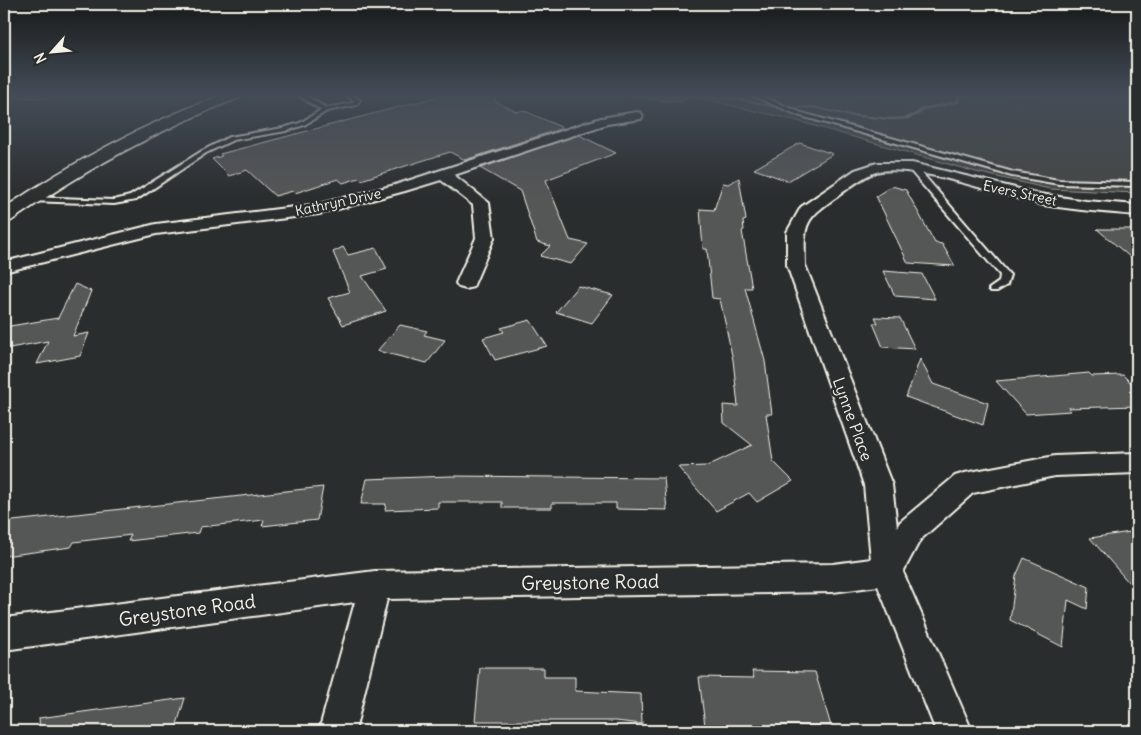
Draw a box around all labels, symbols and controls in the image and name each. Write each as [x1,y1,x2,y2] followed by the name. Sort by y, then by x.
[28,28,78,78] north arrow
[30,50,51,66] text: N
[981,176,1059,210] street label: Evers Street
[293,184,383,220] street label: Kathryn Drive
[829,375,877,463] street label: Lynne Place
[521,569,659,595] street label: Greystone Road
[117,589,257,631] street label: Greystone Road

